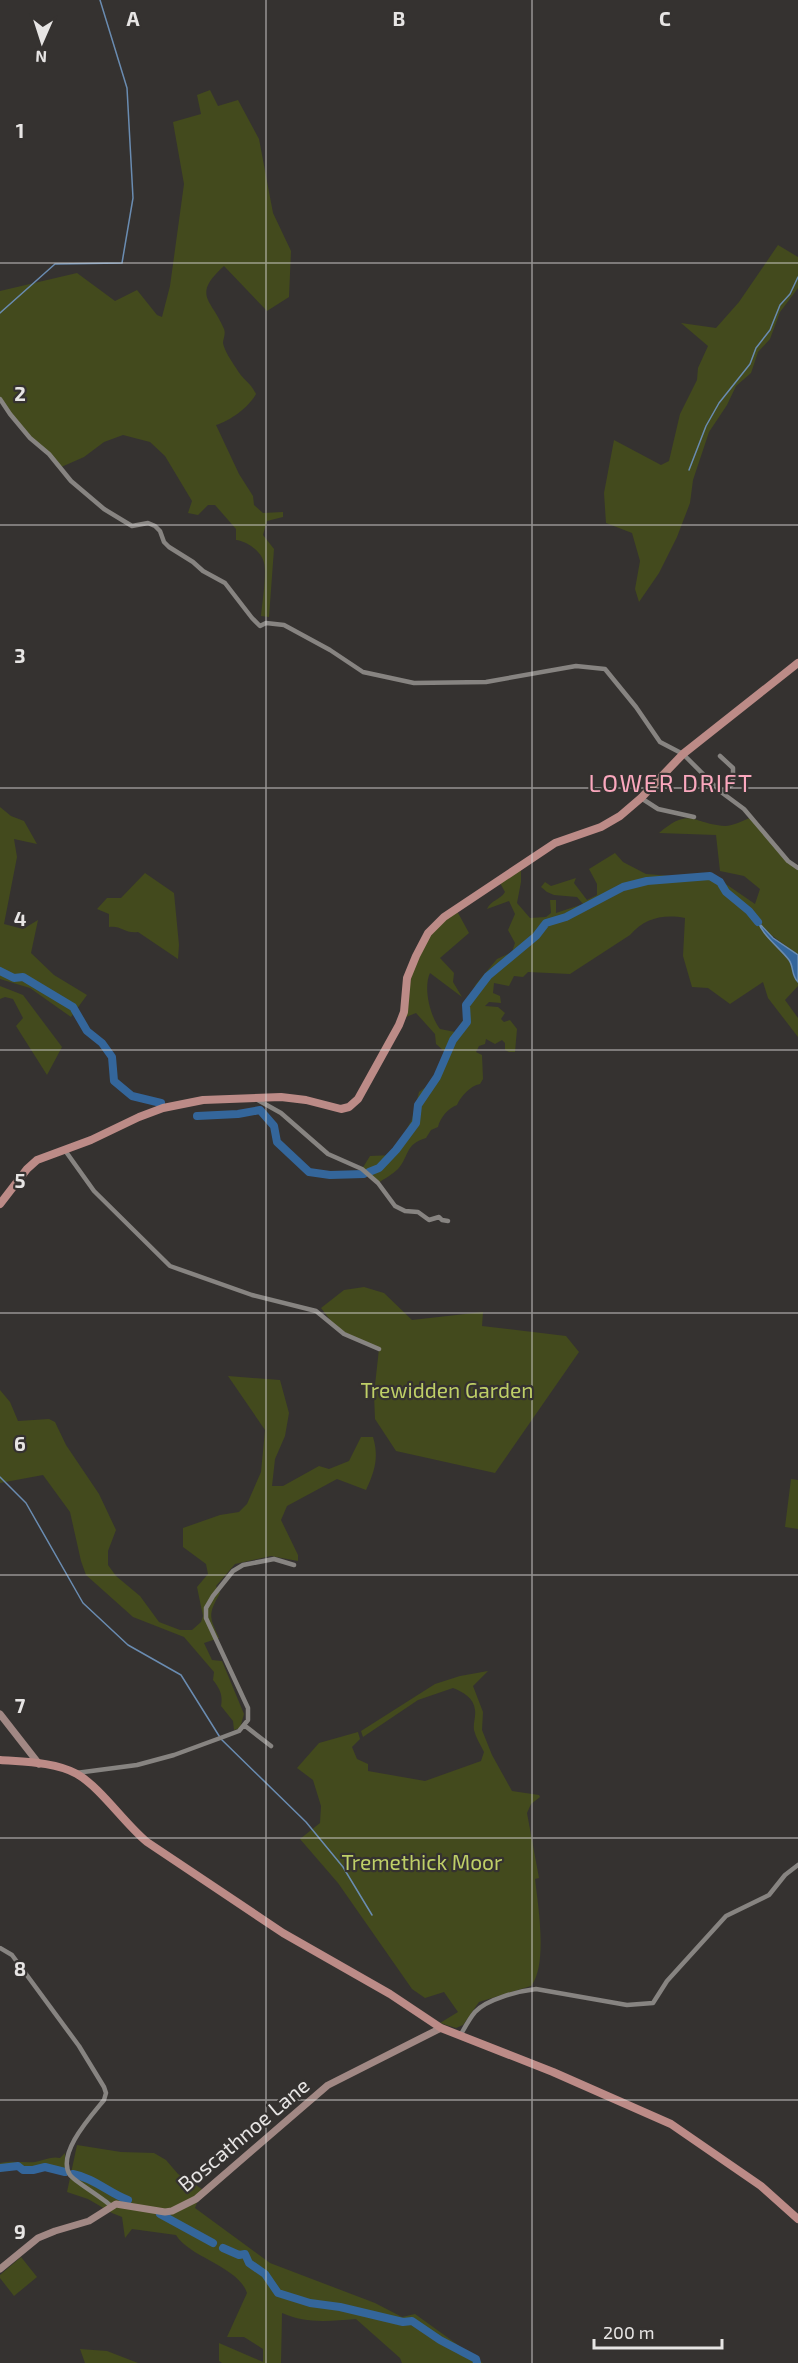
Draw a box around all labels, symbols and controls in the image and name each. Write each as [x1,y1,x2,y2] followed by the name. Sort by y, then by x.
[126,6,140,30] text: A
[393,6,405,30] text: B
[659,6,671,30] text: C
[12,12,72,72] north arrow
[35,48,47,67] text: N
[16,118,24,142] text: 1
[14,381,26,405] text: 2
[14,643,26,667] text: 3
[589,768,753,797] district label: LOWER DRIFT
[14,906,27,930] text: 4
[14,1168,26,1192] text: 5
[361,1377,533,1402] park label: Trewidden Garden
[14,1431,26,1455] text: 6
[15,1693,26,1717] text: 7
[342,1849,503,1874] park label: Tremethick Moor
[14,1956,26,1980] text: 8
[172,2072,314,2196] street label: Boscathnoe Lane
[14,2219,26,2243] text: 9
[594,2312,722,2350] scale bar
[603,2321,655,2343] text: 200 m

